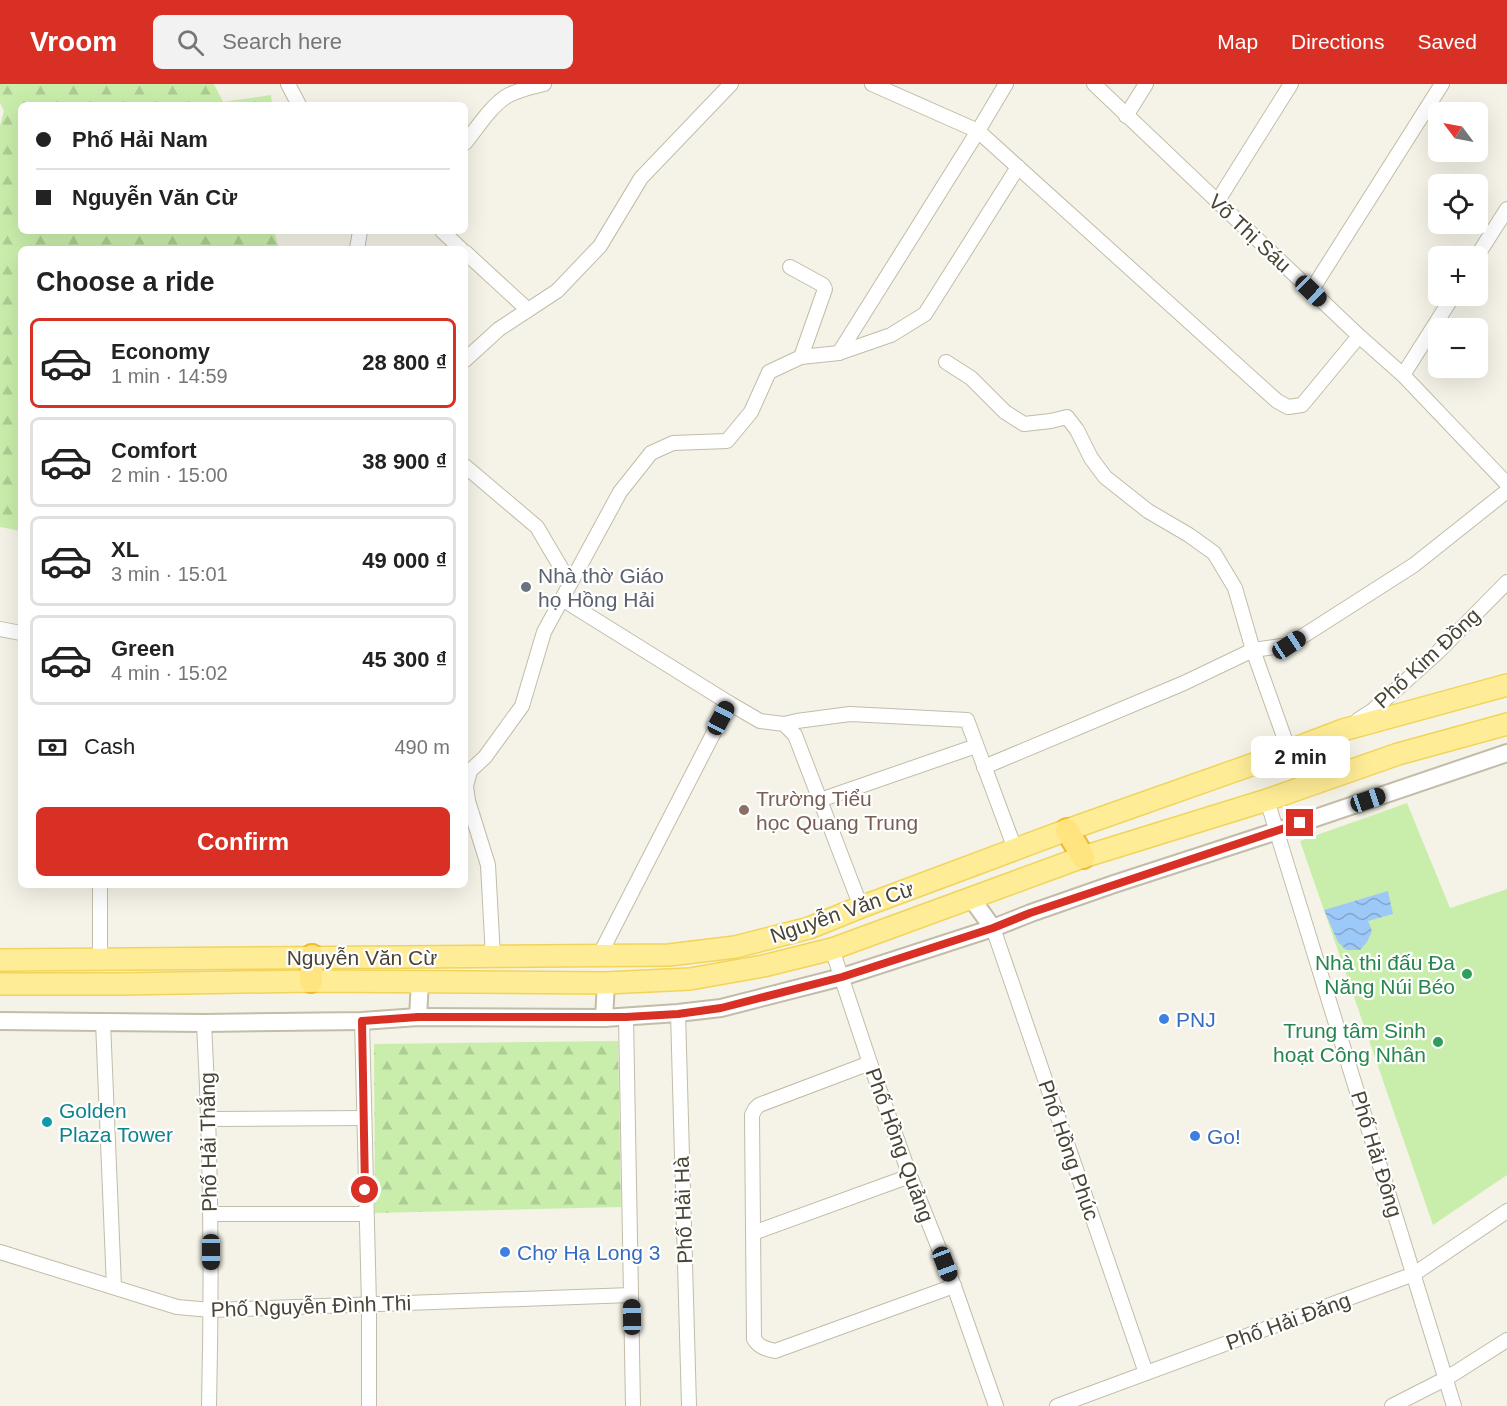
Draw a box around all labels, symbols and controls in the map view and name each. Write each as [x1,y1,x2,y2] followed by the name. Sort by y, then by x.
[153,15,573,69] search box
[30,26,117,57] text: Vroom
[174,26,207,59] icon: search
[222,29,342,54] text: Search here
[1217,30,1258,53] text: Map
[1291,30,1384,53] text: Directions
[1417,30,1477,53] text: Saved
[1428,102,1488,162] north arrow
[1428,102,1488,378] map controls
[72,127,208,152] text: Phố Hải Nam
[1428,174,1488,234] button: locate
[72,185,237,210] text: Nguyễn Văn Cừ
[1204,189,1296,277] street label: Võ Thị Sáu
[1428,246,1488,306] button: +
[36,267,215,297] text: Choose a ride
[1292,272,1330,310] car
[1428,318,1488,378] button: −
[39,336,93,390] icon: car
[111,339,210,364] text: Economy
[362,350,447,375] text: 28 800 ₫
[111,365,228,387] text: 1 min · 14:59
[39,435,93,489] icon: car
[111,438,197,463] text: Comfort
[362,449,447,474] text: 38 900 ₫
[111,464,228,486] text: 2 min · 15:00
[39,534,93,588] icon: car
[111,537,139,562] text: XL
[362,548,447,573] text: 49 000 ₫
[111,563,228,585] text: 3 min · 15:01
[538,564,664,611] place label: Nhà thờ Giáo họ Hồng Hải
[519,580,533,594] marker: Nhà thờ Giáo họ Hồng Hải
[1370,603,1484,713] street label: Phố Kim Đồng
[1269,628,1309,662] car
[39,633,93,687] icon: car
[111,636,175,661] text: Green
[362,647,447,672] text: 45 300 ₫
[111,662,228,684] text: 4 min · 15:02
[705,698,737,738] car
[36,731,69,764] icon: cash
[84,734,135,759] text: Cash
[394,736,450,758] text: 490 m
[1250,736,1350,778] callout: 2 min
[1274,746,1327,768] text: 2 min
[1348,786,1388,814] car
[756,787,918,834] place label: Trường Tiểu học Quang Trung
[737,803,751,817] marker: Trường Tiểu học Quang Trung
[36,807,450,876] button: Confirm
[1286,809,1313,836] route end
[767,877,917,947] street label: Nguyễn Văn Cừ
[287,946,437,969] street label: Nguyễn Văn Cừ
[1315,951,1455,998] place label: Nhà thi đấu Đa Năng Núi Béo
[1460,967,1474,981] marker: Nhà thi đấu Đa Năng Núi Béo
[1176,1008,1216,1031] place label: PNJ
[1157,1012,1171,1026] marker: PNJ
[1273,1019,1426,1066] place label: Trung tâm Sinh hoạt Công Nhân
[1431,1035,1445,1049] marker: Trung tâm Sinh hoạt Công Nhân
[861,1065,939,1225] street label: Phố Hồng Quảng
[195,1072,221,1212] street label: Phố Hải Thắng
[1034,1077,1104,1223] street label: Phố Hồng Phúc
[1347,1088,1407,1220] street label: Phố Hải Đông
[59,1099,173,1146] place label: Golden Plaza Tower
[40,1115,54,1129] marker: Golden Plaza Tower
[1207,1125,1241,1148] place label: Go!
[1188,1129,1202,1143] marker: Go!
[670,1156,696,1264] street label: Phố Hải Hà
[351,1176,378,1203] route start
[202,1234,220,1270] car
[517,1241,660,1264] place label: Chợ Hạ Long 3
[930,1244,960,1284] car
[498,1245,512,1259] marker: Chợ Hạ Long 3
[1223,1288,1353,1354] street label: Phố Hải Đăng
[210,1291,412,1321] street label: Phố Nguyễn Đình Thi
[623,1299,641,1335] car

